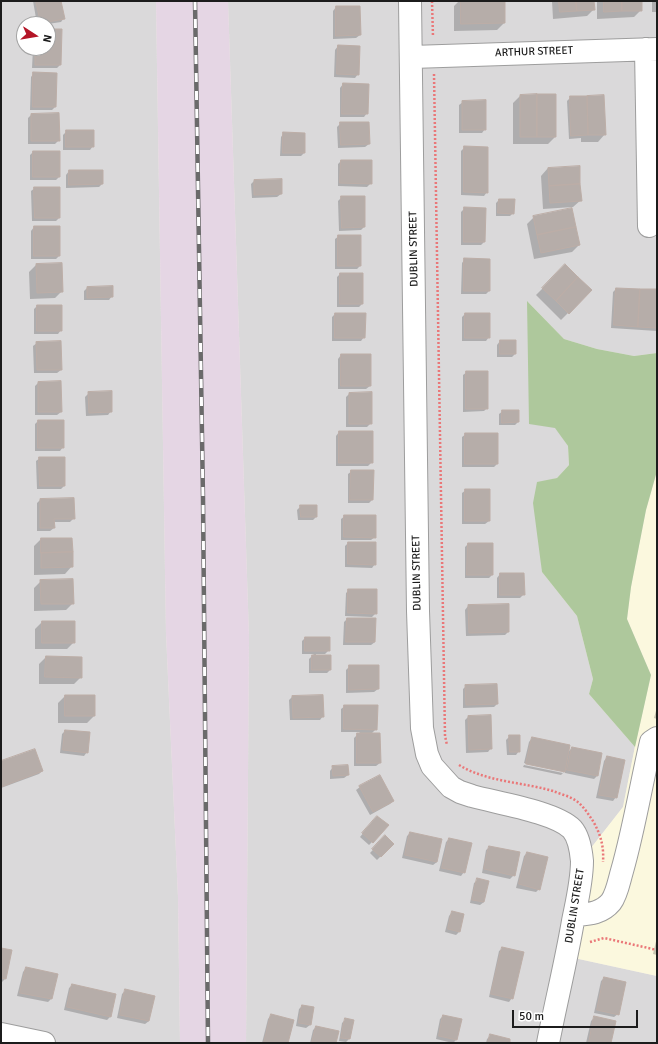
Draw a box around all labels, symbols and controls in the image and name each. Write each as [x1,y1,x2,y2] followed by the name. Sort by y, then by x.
[16,16,56,56] north arrow
[40,33,54,43] text: N
[495,44,573,60] street label: ARTHUR STREET
[407,211,421,287] street label: DUBLIN STREET
[410,535,424,611] street label: DUBLIN STREET
[563,868,587,944] street label: DUBLIN STREET
[514,1002,640,1028] scale bar
[519,1009,544,1024] text: 50 m

